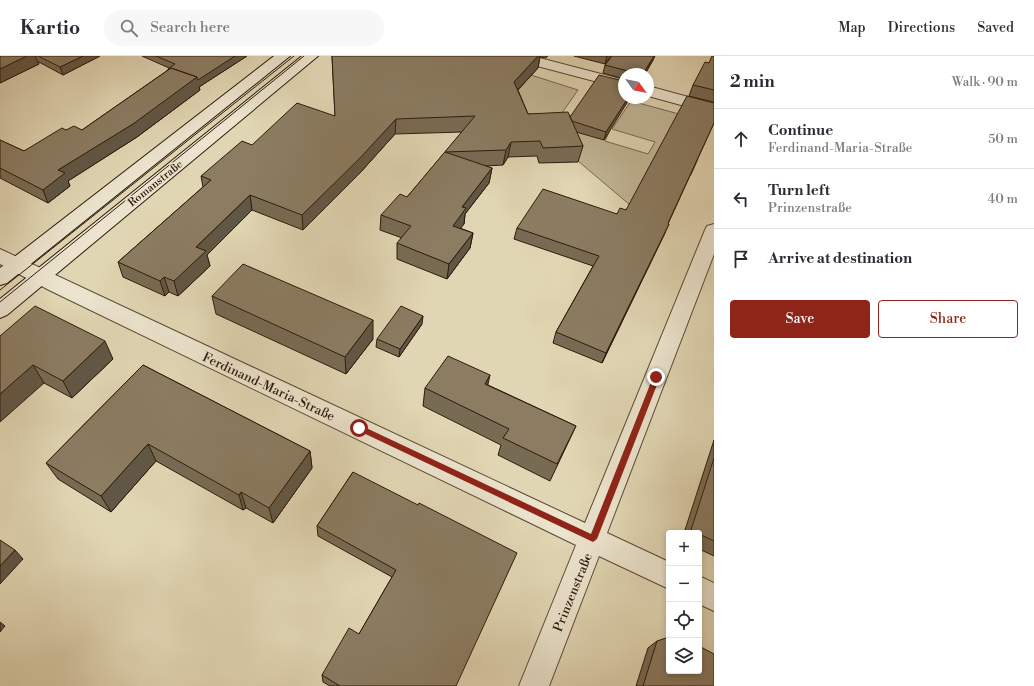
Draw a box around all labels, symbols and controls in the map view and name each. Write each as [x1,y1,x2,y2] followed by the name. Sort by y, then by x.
[104,10,384,46] search box
[20,16,80,40] text: Kartio
[118,17,140,39] icon: search
[150,18,230,37] text: Search here
[838,19,866,37] text: Map
[888,19,955,37] text: Directions
[977,19,1014,37] text: Saved
[618,68,654,104] north arrow
[730,71,775,93] text: 2 min
[952,74,1018,90] text: Walk · 90 m
[768,121,833,140] text: Continue
[730,128,752,150] icon: ahead
[988,131,1018,147] text: 50 m
[768,140,912,156] text: Ferdinand-Maria-Straße
[125,157,186,210] street label: Romanstraße
[768,181,830,200] text: Turn left
[730,188,752,210] icon: left
[988,191,1018,207] text: 40 m
[768,200,852,216] text: Prinzenstraße
[730,248,752,270] icon: arrive
[768,249,912,268] text: Arrive at destination
[730,300,870,338] button: Save
[878,300,1018,338] button: Share
[200,349,338,425] street label: Ferdinand-Maria-Straße
[647,368,665,386] route end
[350,419,368,437] route start
[666,530,702,674] map controls
[666,530,702,566] button: +
[550,550,596,634] street label: Prinzenstraße
[666,566,702,602] button: −
[666,602,702,638] button: locate
[666,638,702,674] button: layers

